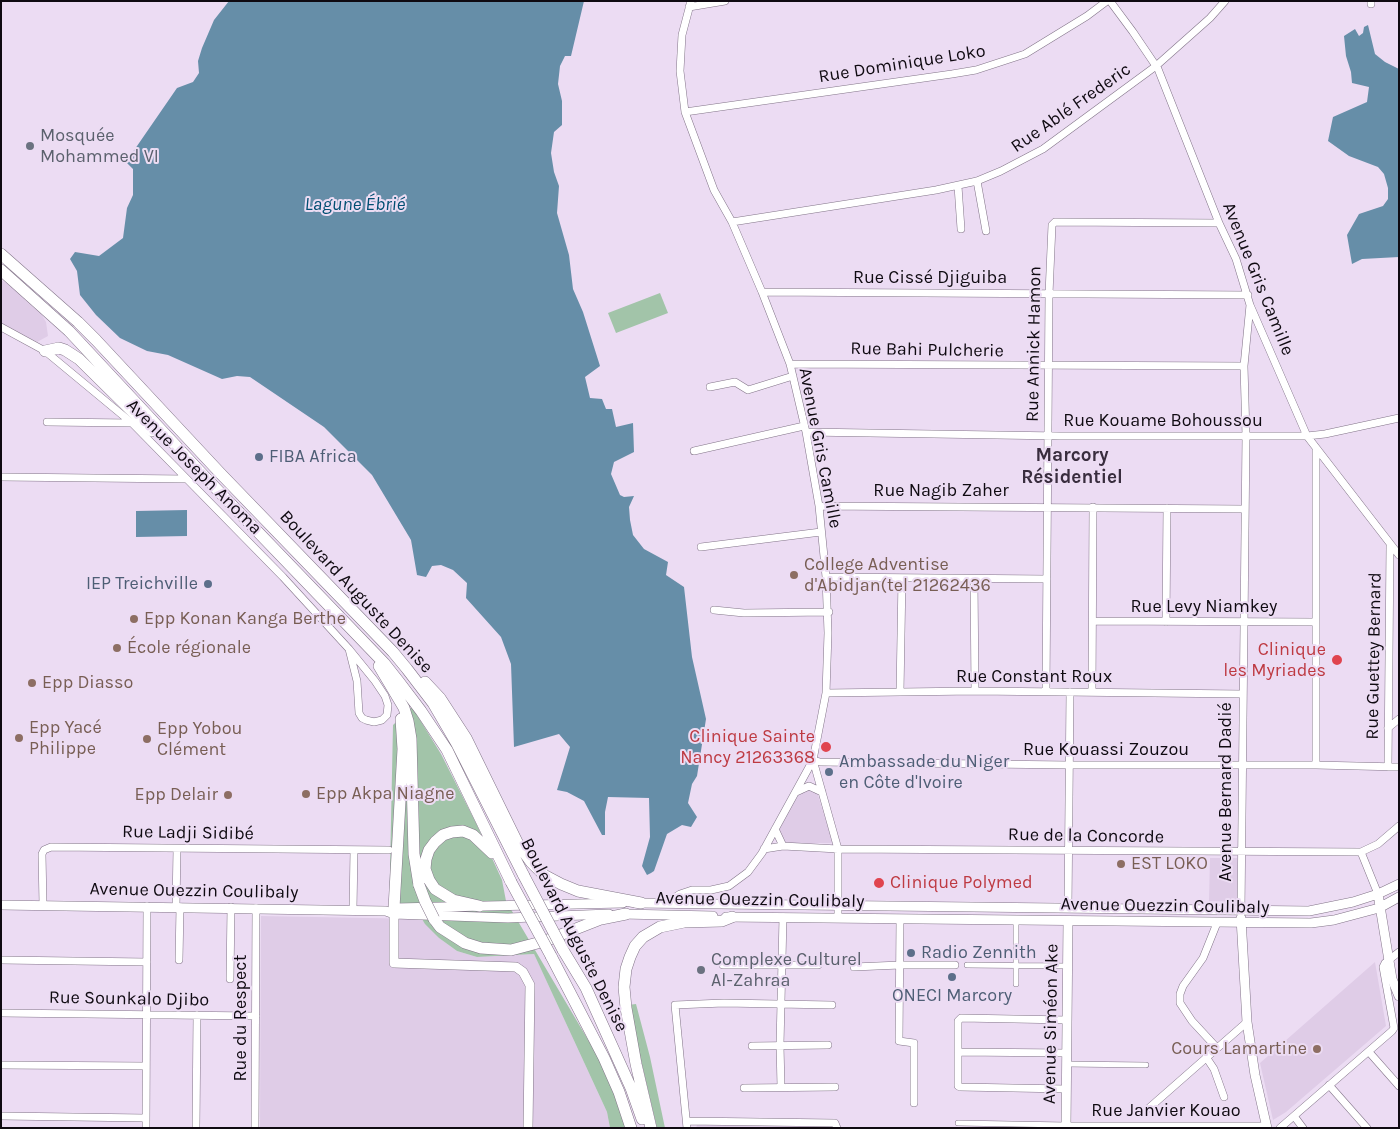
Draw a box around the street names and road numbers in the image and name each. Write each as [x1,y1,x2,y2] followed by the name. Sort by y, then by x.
[817,40,987,88] street label: Rue Dominique Loko
[1007,59,1135,157] street label: Rue Ablé Frederic
[1217,199,1299,359] street label: Avenue Gris Camille
[1022,266,1046,422] street label: Rue Annick Hamon
[853,267,1007,289] street label: Rue Cissé Djiguiba
[850,338,1004,362] street label: Rue Bahi Pulcherie
[794,366,846,530] street label: Avenue Gris Camille
[122,395,266,539] street label: Avenue Joseph Anoma
[1063,410,1263,432] street label: Rue Kouame Bohoussou
[873,480,1009,502] street label: Rue Nagib Zaher
[275,506,437,678] street label: Boulevard Auguste Denise
[1362,572,1386,740] street label: Rue Guettey Bernard
[1131,596,1277,618] street label: Rue Levy Niamkey
[956,666,1112,688] street label: Rue Constant Roux
[1215,702,1237,882] street label: Avenue Bernard Dadié
[1023,739,1189,761] street label: Rue Kouassi Zouzou
[122,821,254,845] street label: Rue Ladji Sidibé
[1008,824,1164,848] street label: Rue de la Concorde
[516,834,632,1036] street label: Boulevard Auguste Denise
[89,878,299,904] street label: Avenue Ouezzin Coulibaly
[655,887,865,913] street label: Avenue Ouezzin Coulibaly
[1060,893,1270,919] street label: Avenue Ouezzin Coulibaly
[1039,944,1063,1104] street label: Avenue Siméon Ake
[230,955,252,1081] street label: Rue du Respect
[49,987,209,1011] street label: Rue Sounkalo Djibo
[1091,1100,1241,1122] street label: Rue Janvier Kouao

